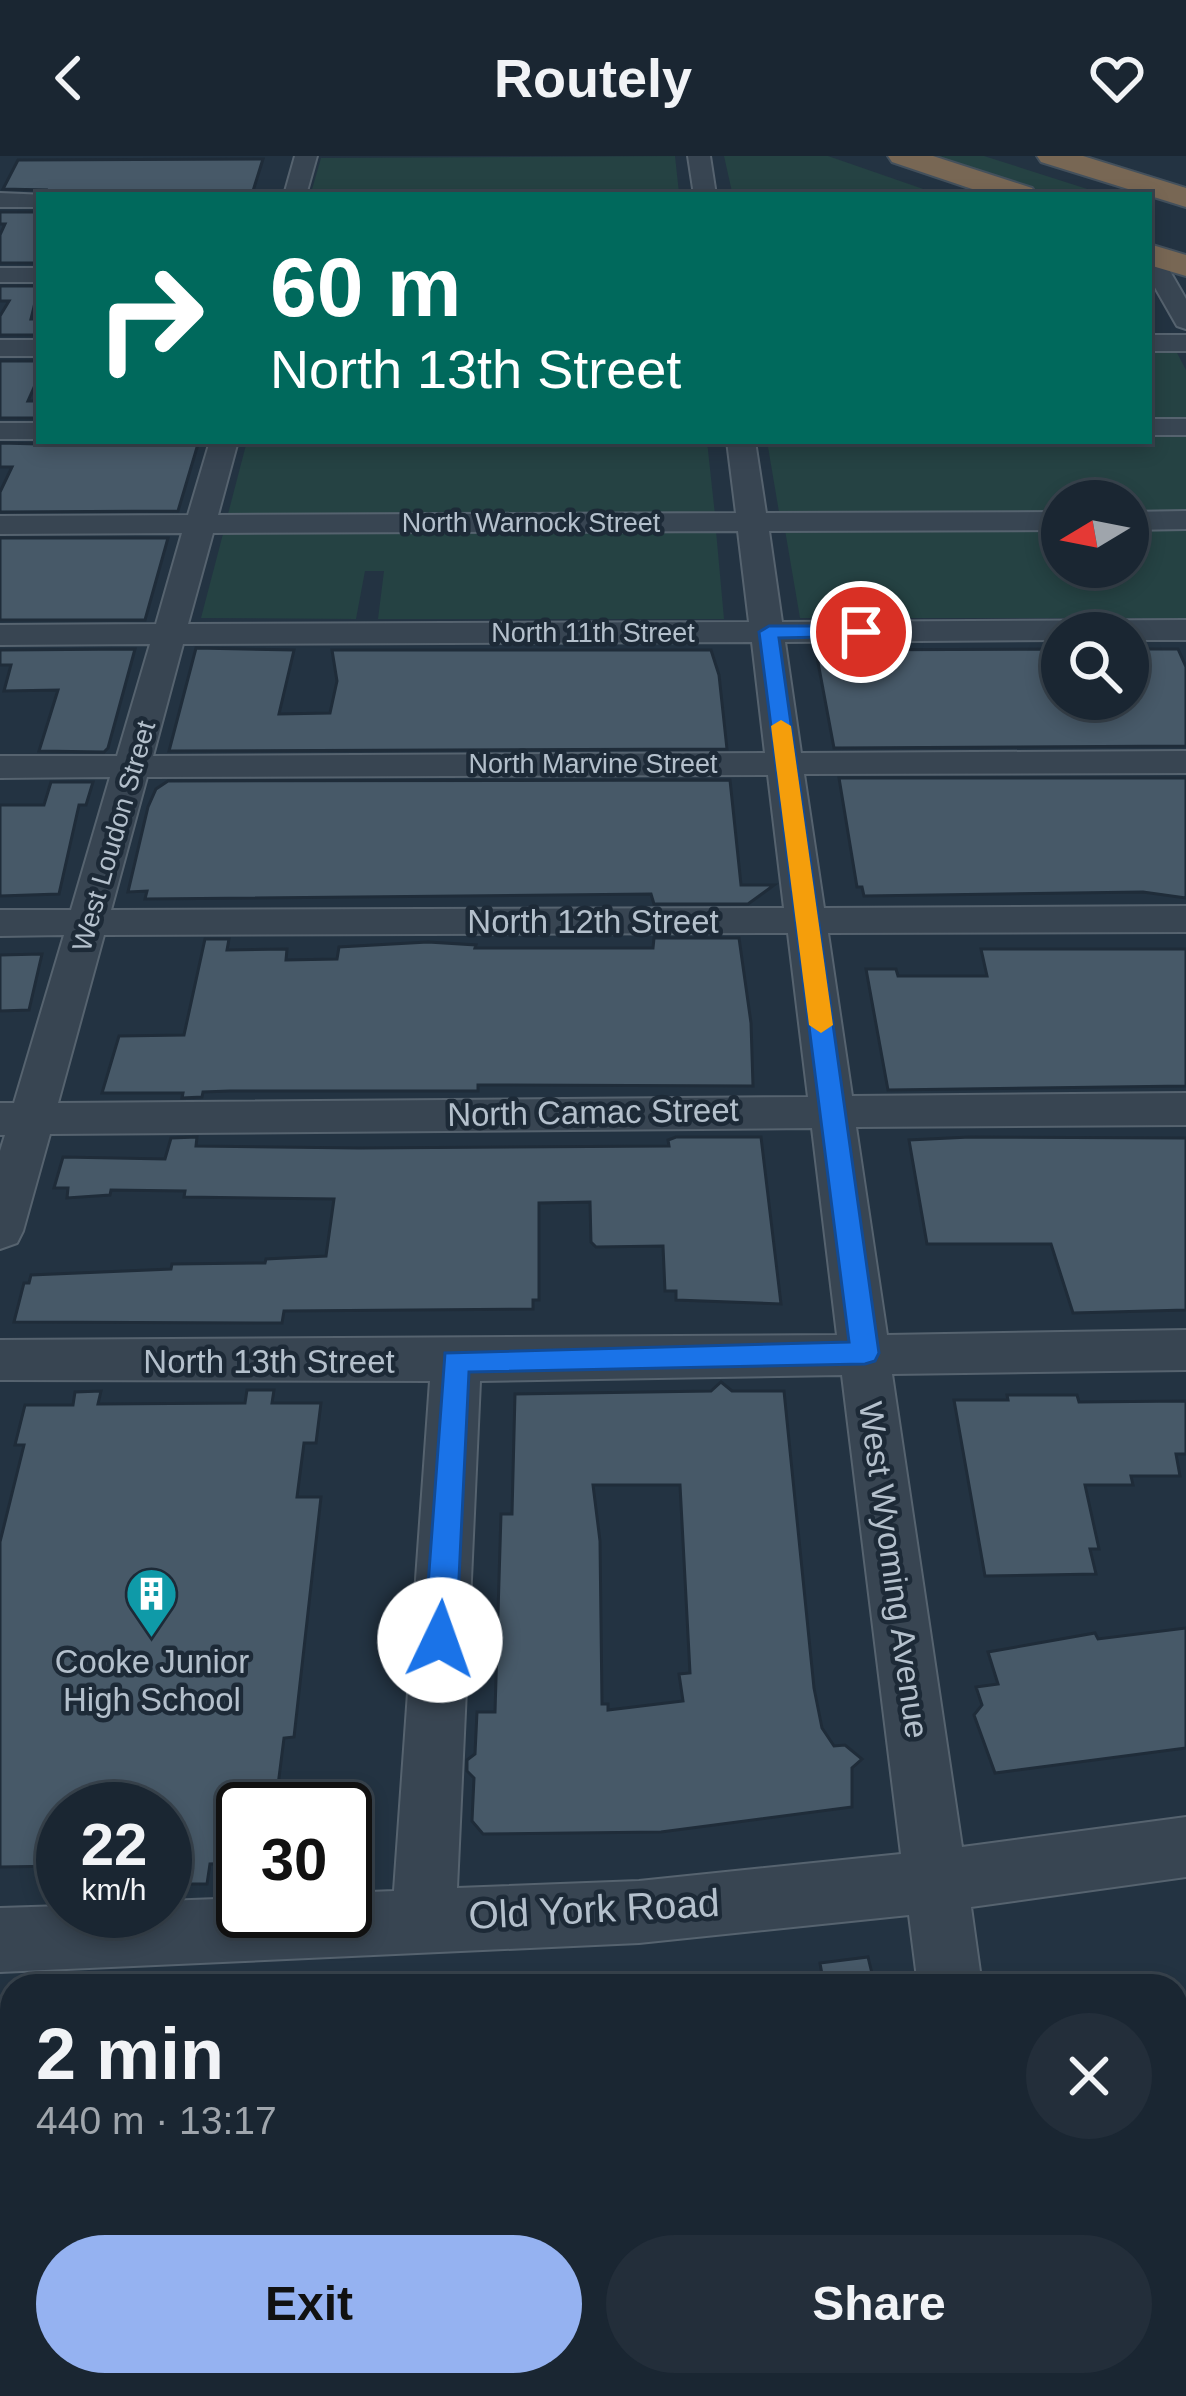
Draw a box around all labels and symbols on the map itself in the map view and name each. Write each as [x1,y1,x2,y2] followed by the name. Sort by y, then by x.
[1041,480,1149,588] north arrow
[402,508,661,538] street label: North Warnock Street
[810,581,912,683] pin
[491,618,695,648] street label: North 11th Street
[67,717,161,955] street label: West Loudon Street
[468,749,718,779] street label: North Marvine Street
[467,903,719,940] street label: North 12th Street
[447,1091,739,1133] street label: North Camac Street
[143,1343,395,1380] street label: North 13th Street
[852,1399,936,1741] street label: West Wyoming Avenue
[124,1566,180,1640] building icon: Cooke Junior High School
[377,1577,503,1703] position arrow
[55,1643,249,1718] place label: Cooke Junior High School
[216,1782,372,1938] speed limit sign: 30
[467,1881,721,1937] street label: Old York Road

